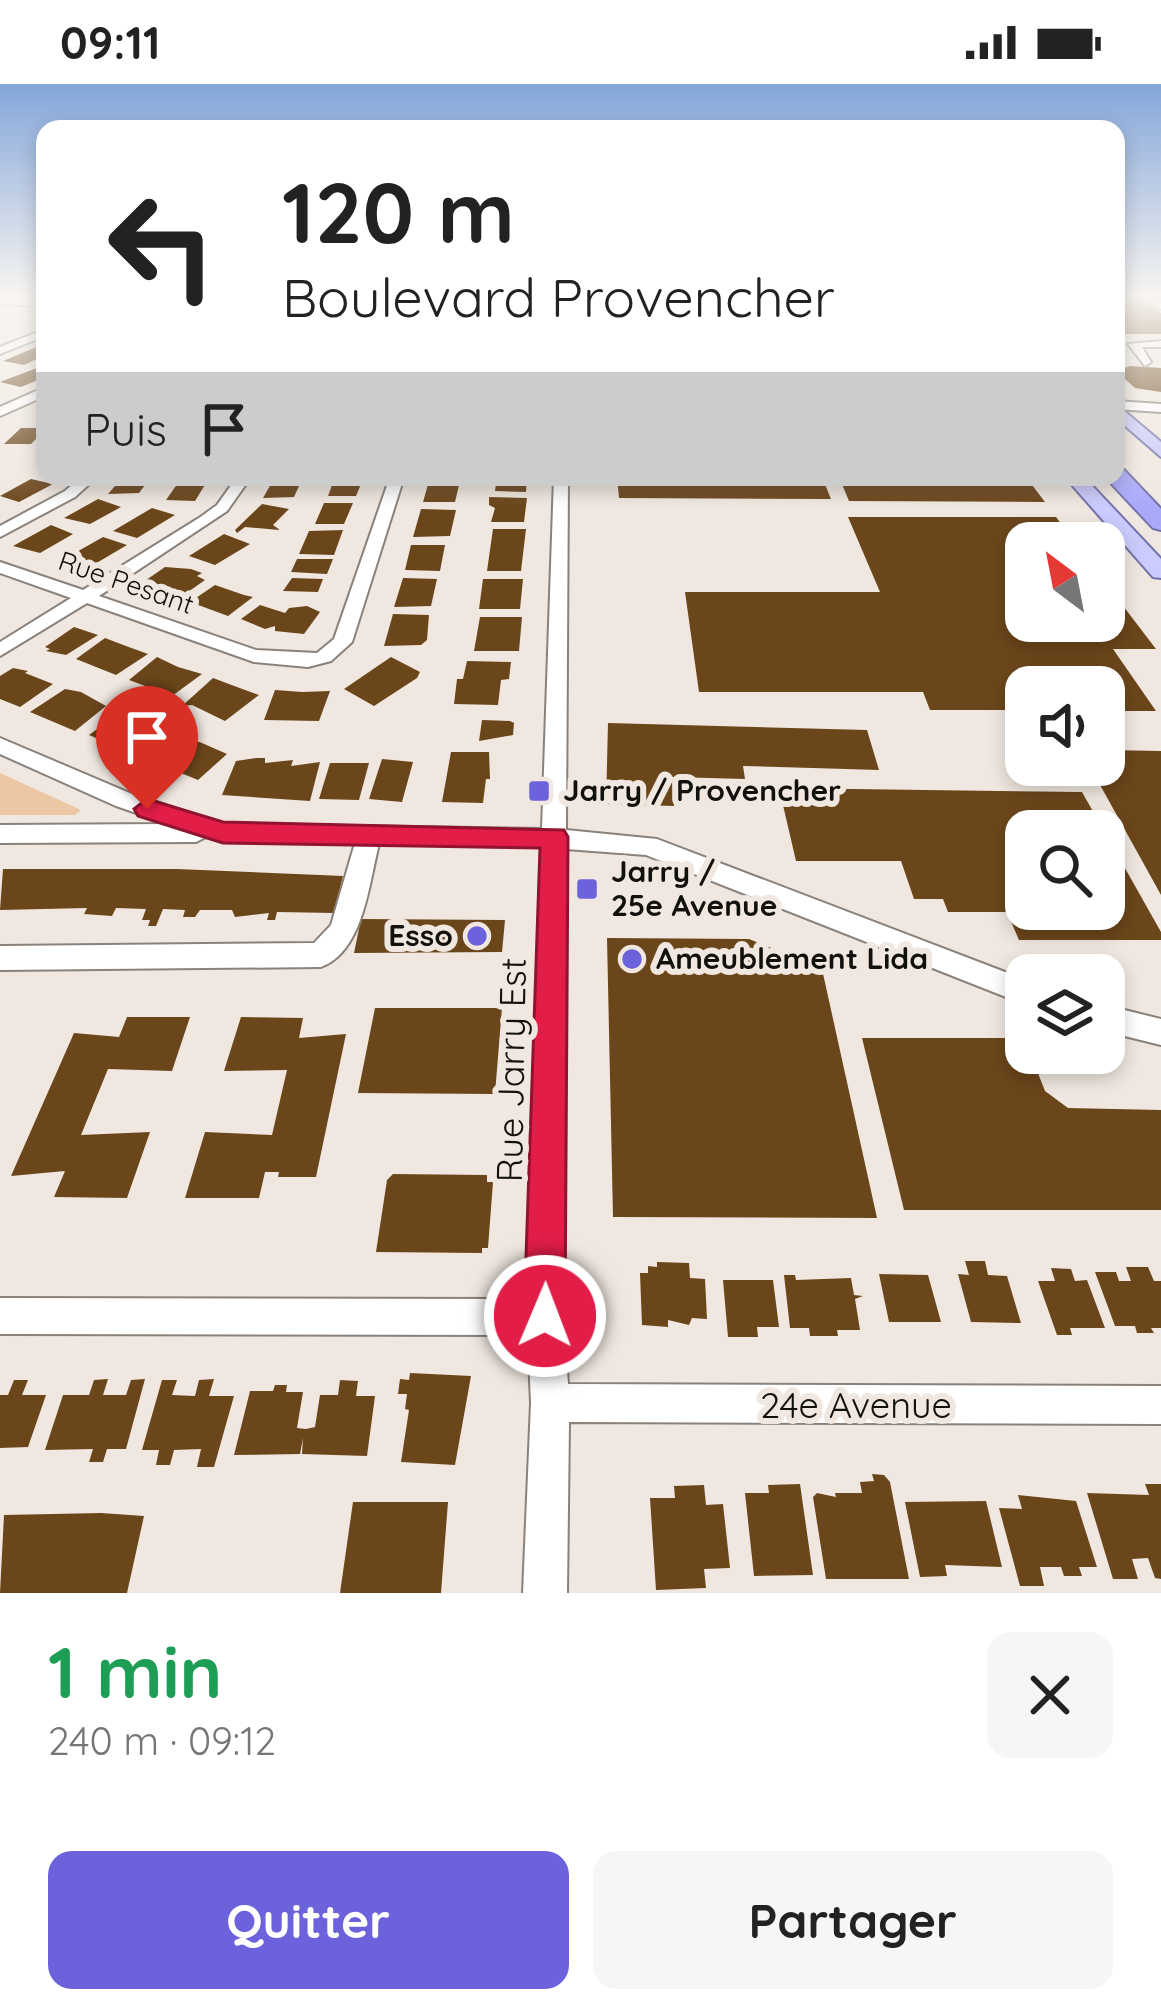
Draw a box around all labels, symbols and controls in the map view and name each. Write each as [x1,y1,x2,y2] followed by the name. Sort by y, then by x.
[60,14,161,70] text: 09:11
[282,159,515,264] text: 120 m
[84,168,240,324] icon: left
[282,263,835,331] text: Boulevard Provencher
[191,396,257,462] icon: arrive
[84,401,167,457] text: Puis
[1005,522,1125,642] north arrow
[1005,522,1125,1074] map controls
[54,543,198,621] street label: Rue Pesant
[1005,666,1125,786] button: sound
[96,686,198,809] pin
[114,704,180,770] icon: arrive
[563,771,841,809] place label: Jarry / Provencher
[526,778,552,804] marker: Jarry / Provencher
[1005,810,1125,930] button: search
[611,852,777,924] place label: Jarry / 25e Avenue
[574,876,600,902] marker: Jarry / 25e Avenue
[388,916,453,954] place label: Esso
[464,923,490,949] marker: Esso
[656,939,928,977] place label: Ameublement Lida
[619,946,645,972] marker: Ameublement Lida
[1005,954,1125,1074] button: layers
[486,957,535,1183] street label: Rue Jarry Est
[482,1253,608,1379] position arrow
[760,1382,952,1427] street label: 24e Avenue
[48,1626,222,1716] text: 1 min
[987,1632,1113,1758] button: close
[48,1716,276,1765] text: 240 m · 09:12
[48,1851,569,1989] button: Quitter
[593,1851,1113,1989] button: Partager

